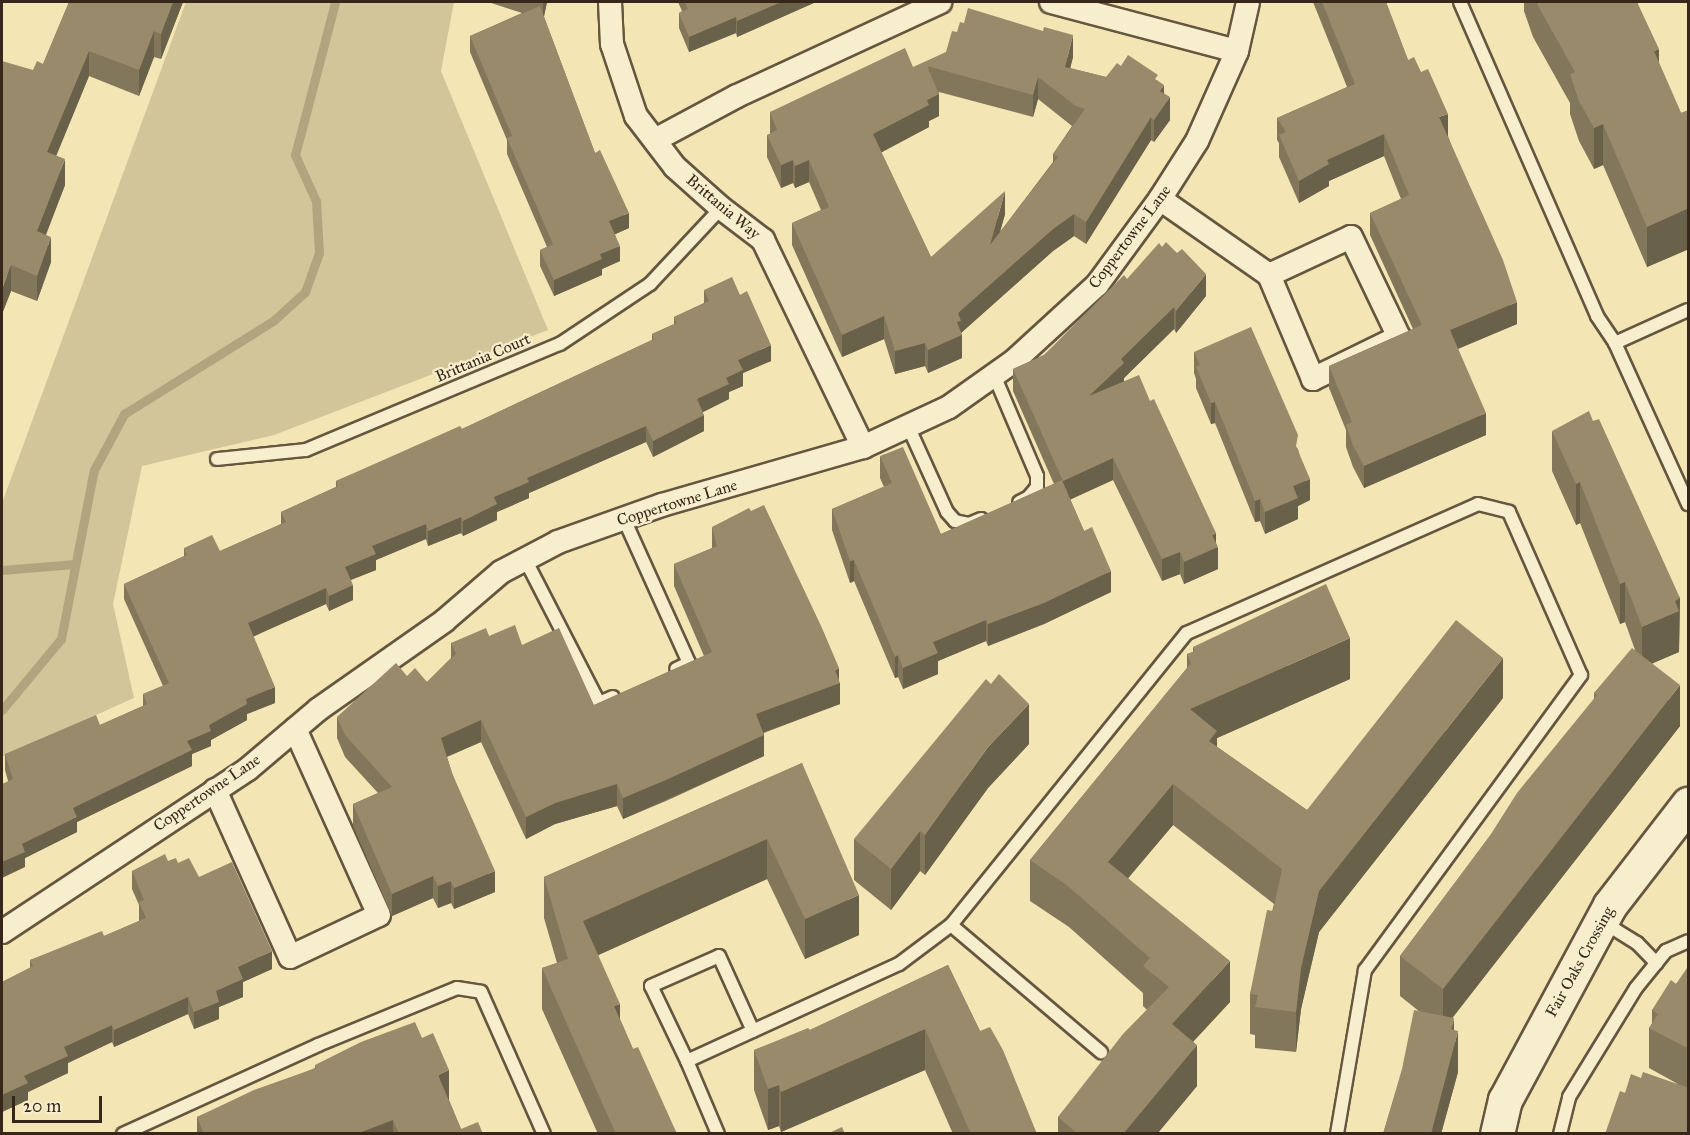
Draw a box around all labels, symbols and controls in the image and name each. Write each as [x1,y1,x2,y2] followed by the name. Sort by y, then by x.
[682,171,764,243] street label: Brittania Way
[1085,181,1175,293] street label: Coppertowne Lane
[433,329,533,387] street label: Brittania Court
[615,476,739,530] street label: Coppertowne Lane
[150,750,264,836] street label: Coppertowne Lane
[1542,903,1618,1021] street label: Fair Oaks Crossing
[15,1084,105,1122] scale bar
[23,1095,61,1117] text: 20 m

